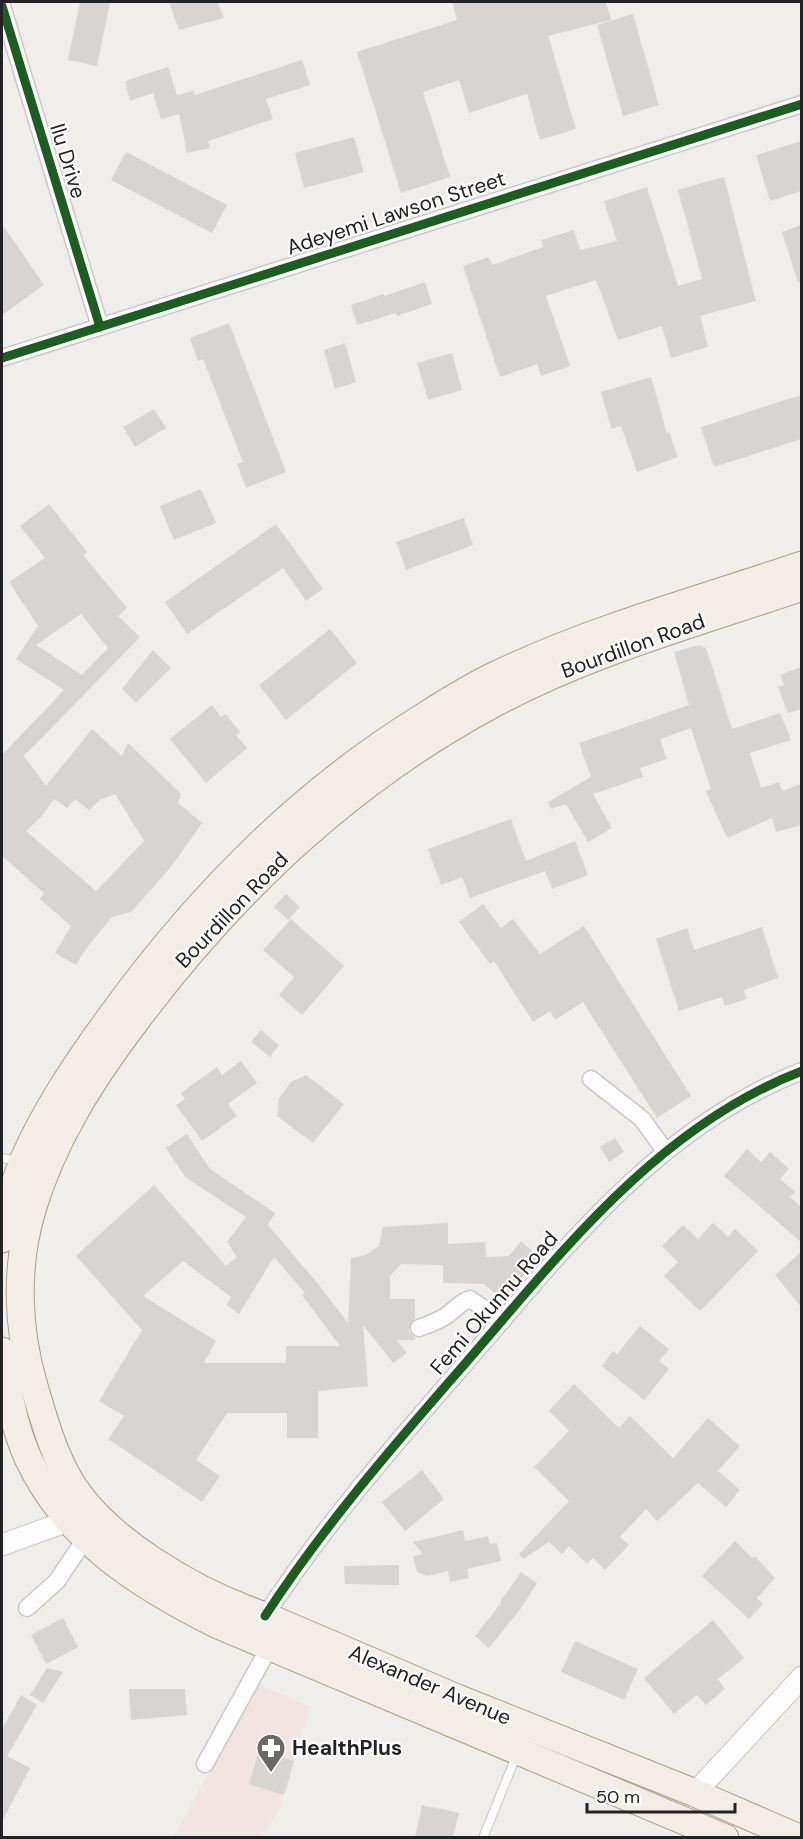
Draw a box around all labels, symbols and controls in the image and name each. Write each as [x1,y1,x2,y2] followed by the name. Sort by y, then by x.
[43,120,93,202] street label: Ilu Drive
[283,164,509,262] street label: Adeyemi Lawson Street
[557,607,709,685] street label: Bourdillon Road
[169,846,295,974] street label: Bourdillon Road
[424,1225,564,1381] street label: Femi Okunnu Road
[345,1638,515,1732] street label: Alexander Avenue
[255,1732,287,1774] pharmacy icon: HealthPlus
[292,1734,402,1762] place label: HealthPlus
[587,1776,736,1814] scale bar
[596,1785,640,1809] text: 50 m

